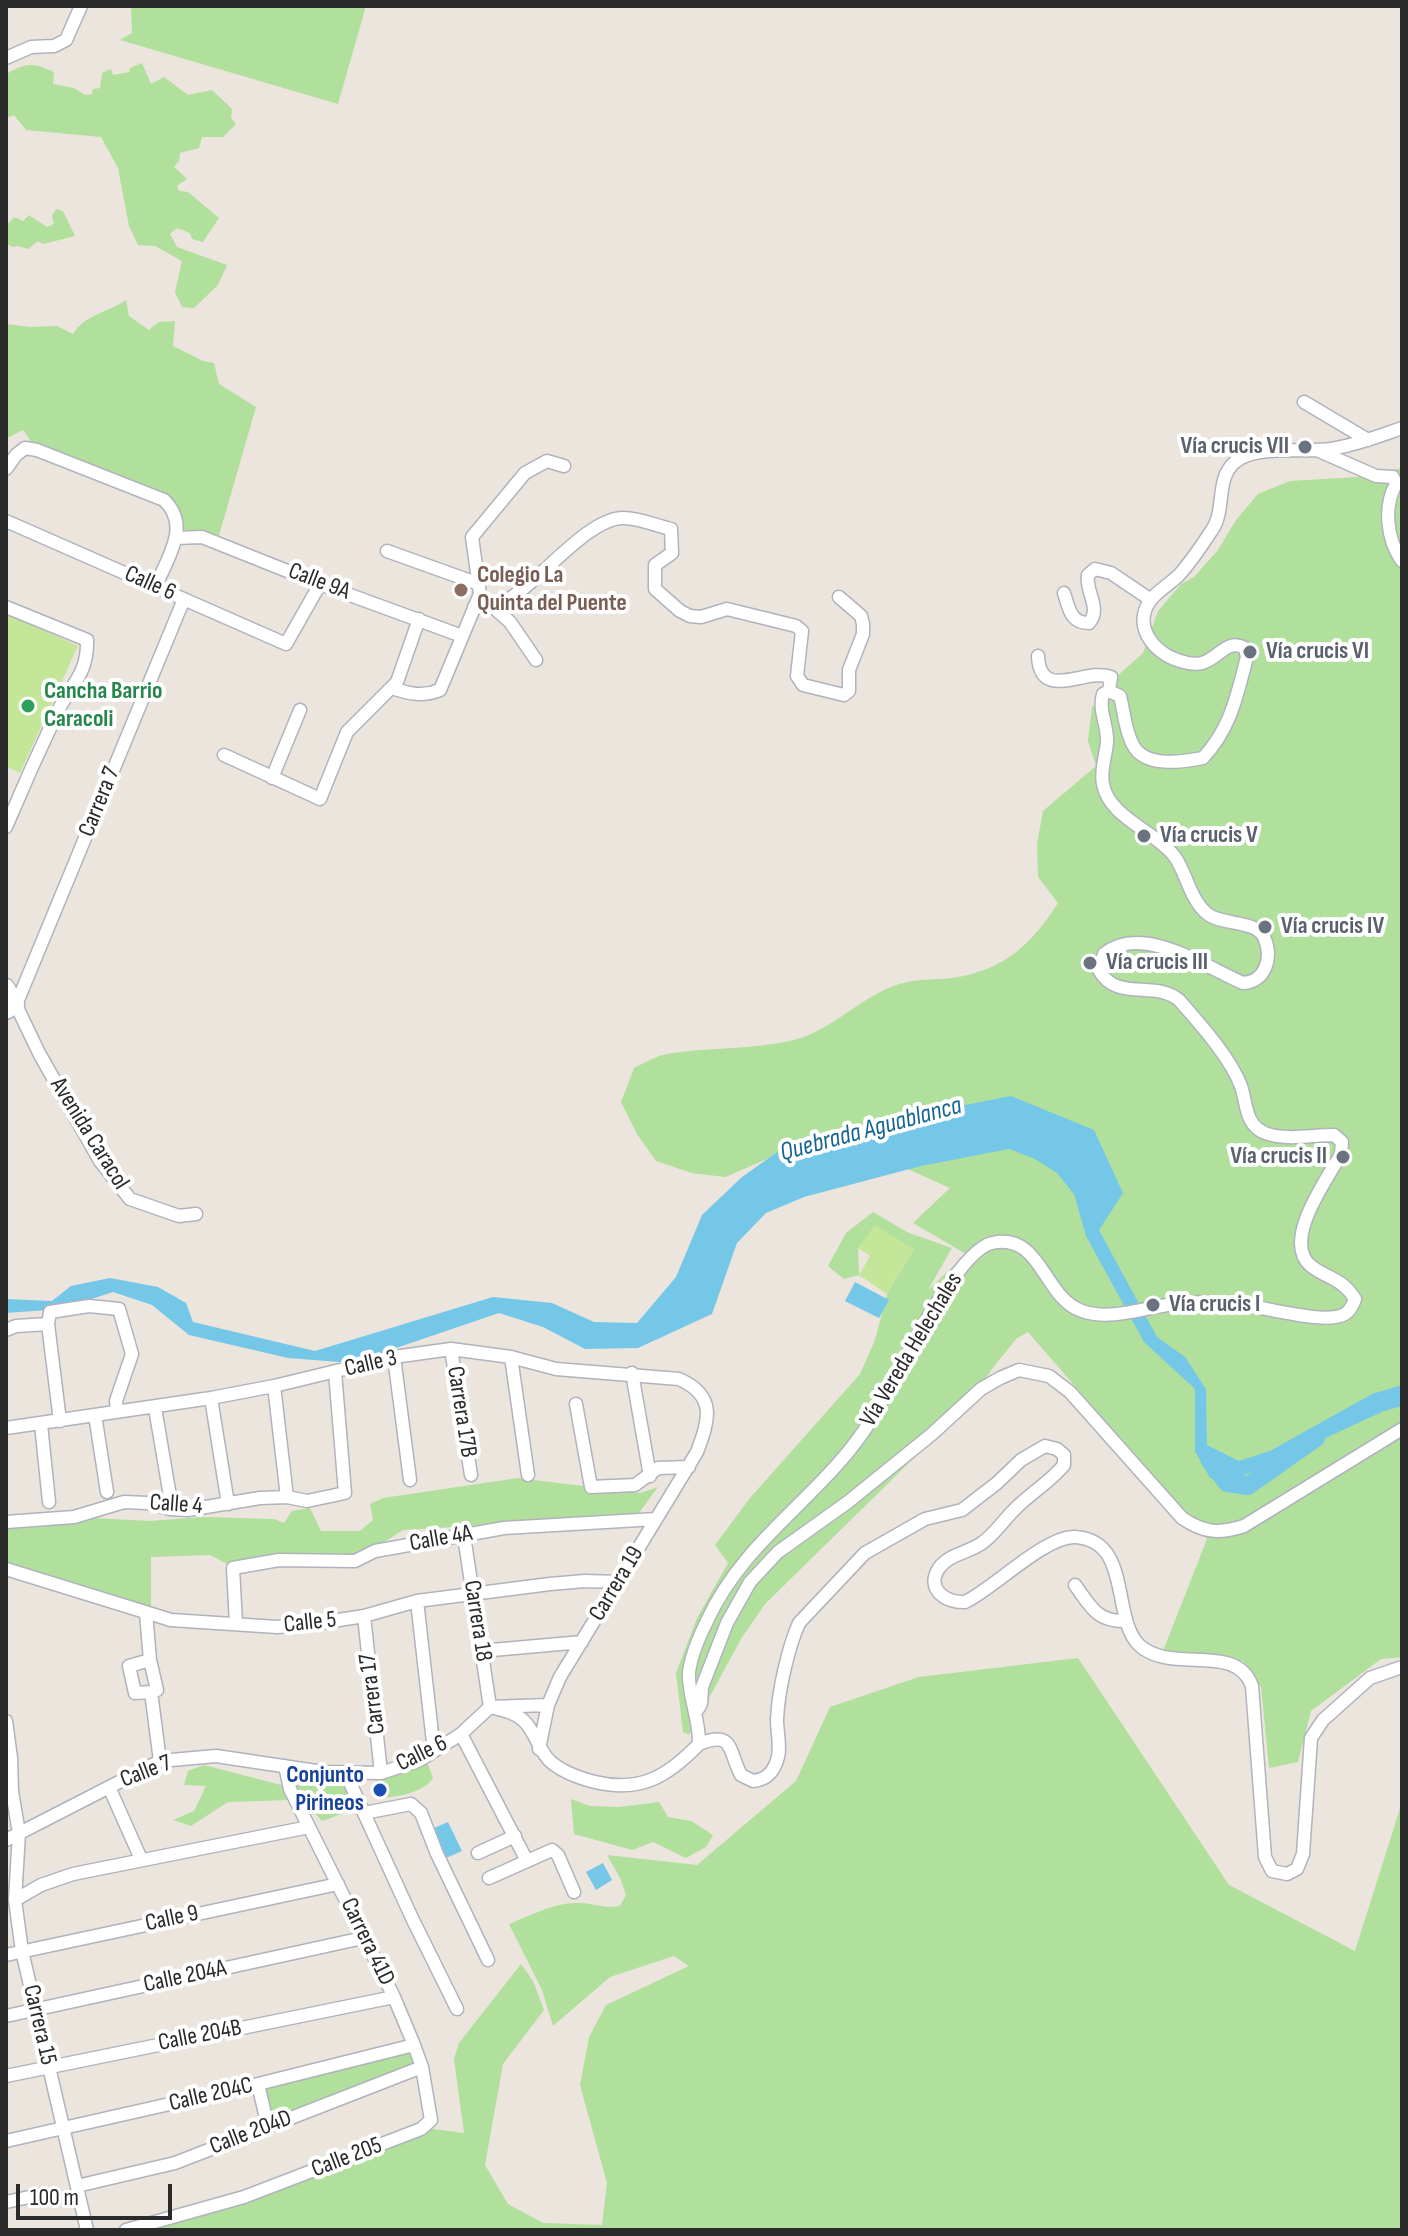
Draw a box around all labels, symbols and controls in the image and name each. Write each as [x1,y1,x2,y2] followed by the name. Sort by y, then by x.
[1181,433,1289,461] place label: Vía crucis VII
[1296,438,1314,456] marker: Vía crucis VII
[284,557,354,607] street label: Calle 9A
[120,560,180,608] street label: Calle 6
[477,562,627,618] place label: Colegio La Quinta del Puente
[452,581,470,599] marker: Colegio La Quinta del Puente
[1266,638,1369,666] place label: Vía crucis VI
[1241,643,1259,661] marker: Vía crucis VI
[44,678,162,734] place label: Cancha Barrio Caracoli
[19,697,37,715] marker: Cancha Barrio Caracoli
[73,763,127,841] street label: Carrera 7
[1160,822,1258,850] place label: Vía crucis V
[1135,827,1153,845] marker: Vía crucis V
[1281,913,1384,941] place label: Vía crucis IV
[1256,918,1274,936] marker: Vía crucis IV
[1106,949,1208,977] place label: Vía crucis III
[1081,954,1099,972] marker: Vía crucis III
[43,1073,135,1195] street label: Avenida Caracol
[777,1091,965,1169] water label: Quebrada Aguablanca
[1230,1143,1327,1171] place label: Vía crucis II
[1334,1148,1352,1166] marker: Vía crucis II
[855,1268,969,1432] street label: Vía Vereda Helechales
[1169,1291,1260,1319] place label: Vía crucis I
[1144,1296,1162,1314] marker: Vía crucis I
[342,1344,400,1384] street label: Calle 3
[440,1364,482,1460] street label: Carrera 17B
[149,1489,203,1521] street label: Calle 4
[407,1519,475,1559] street label: Calle 4A
[584,1541,650,1627] street label: Carrera 19
[456,1578,498,1664] street label: Carrera 18
[282,1606,338,1640] street label: Calle 5
[354,1652,392,1736] street label: Carrera 17
[392,1729,452,1779] street label: Calle 6
[116,1749,176,1795] street label: Calle 7
[286,1762,364,1818] place label: Conjunto Pirineos
[371,1781,389,1799] marker: Conjunto Pirineos
[334,1894,400,1990] street label: Carrera 41D
[143,1899,201,1939] street label: Calle 9
[141,1954,229,2000] street label: Calle 204A
[16,1982,62,2068] street label: Carrera 15
[156,2014,244,2058] street label: Calle 204B
[166,2071,256,2119] street label: Calle 204C
[206,2104,296,2162] street label: Calle 204D
[308,2131,386,2185] street label: Calle 205
[20,2168,176,2218] scale bar
[30,2183,79,2212] text: 100 m

